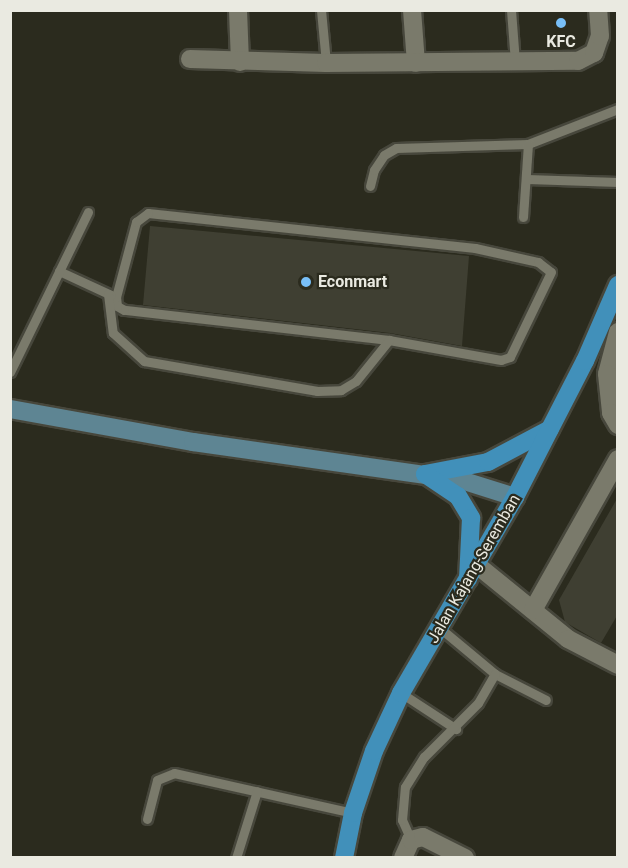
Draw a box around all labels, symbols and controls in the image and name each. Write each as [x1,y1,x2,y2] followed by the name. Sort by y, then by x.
[554,16,568,30] marker: KFC
[546,32,576,52] place label: KFC
[318,272,387,292] place label: Econmart
[299,275,313,289] marker: Econmart
[424,491,524,647] street label: Jalan Kajang-Seremban

